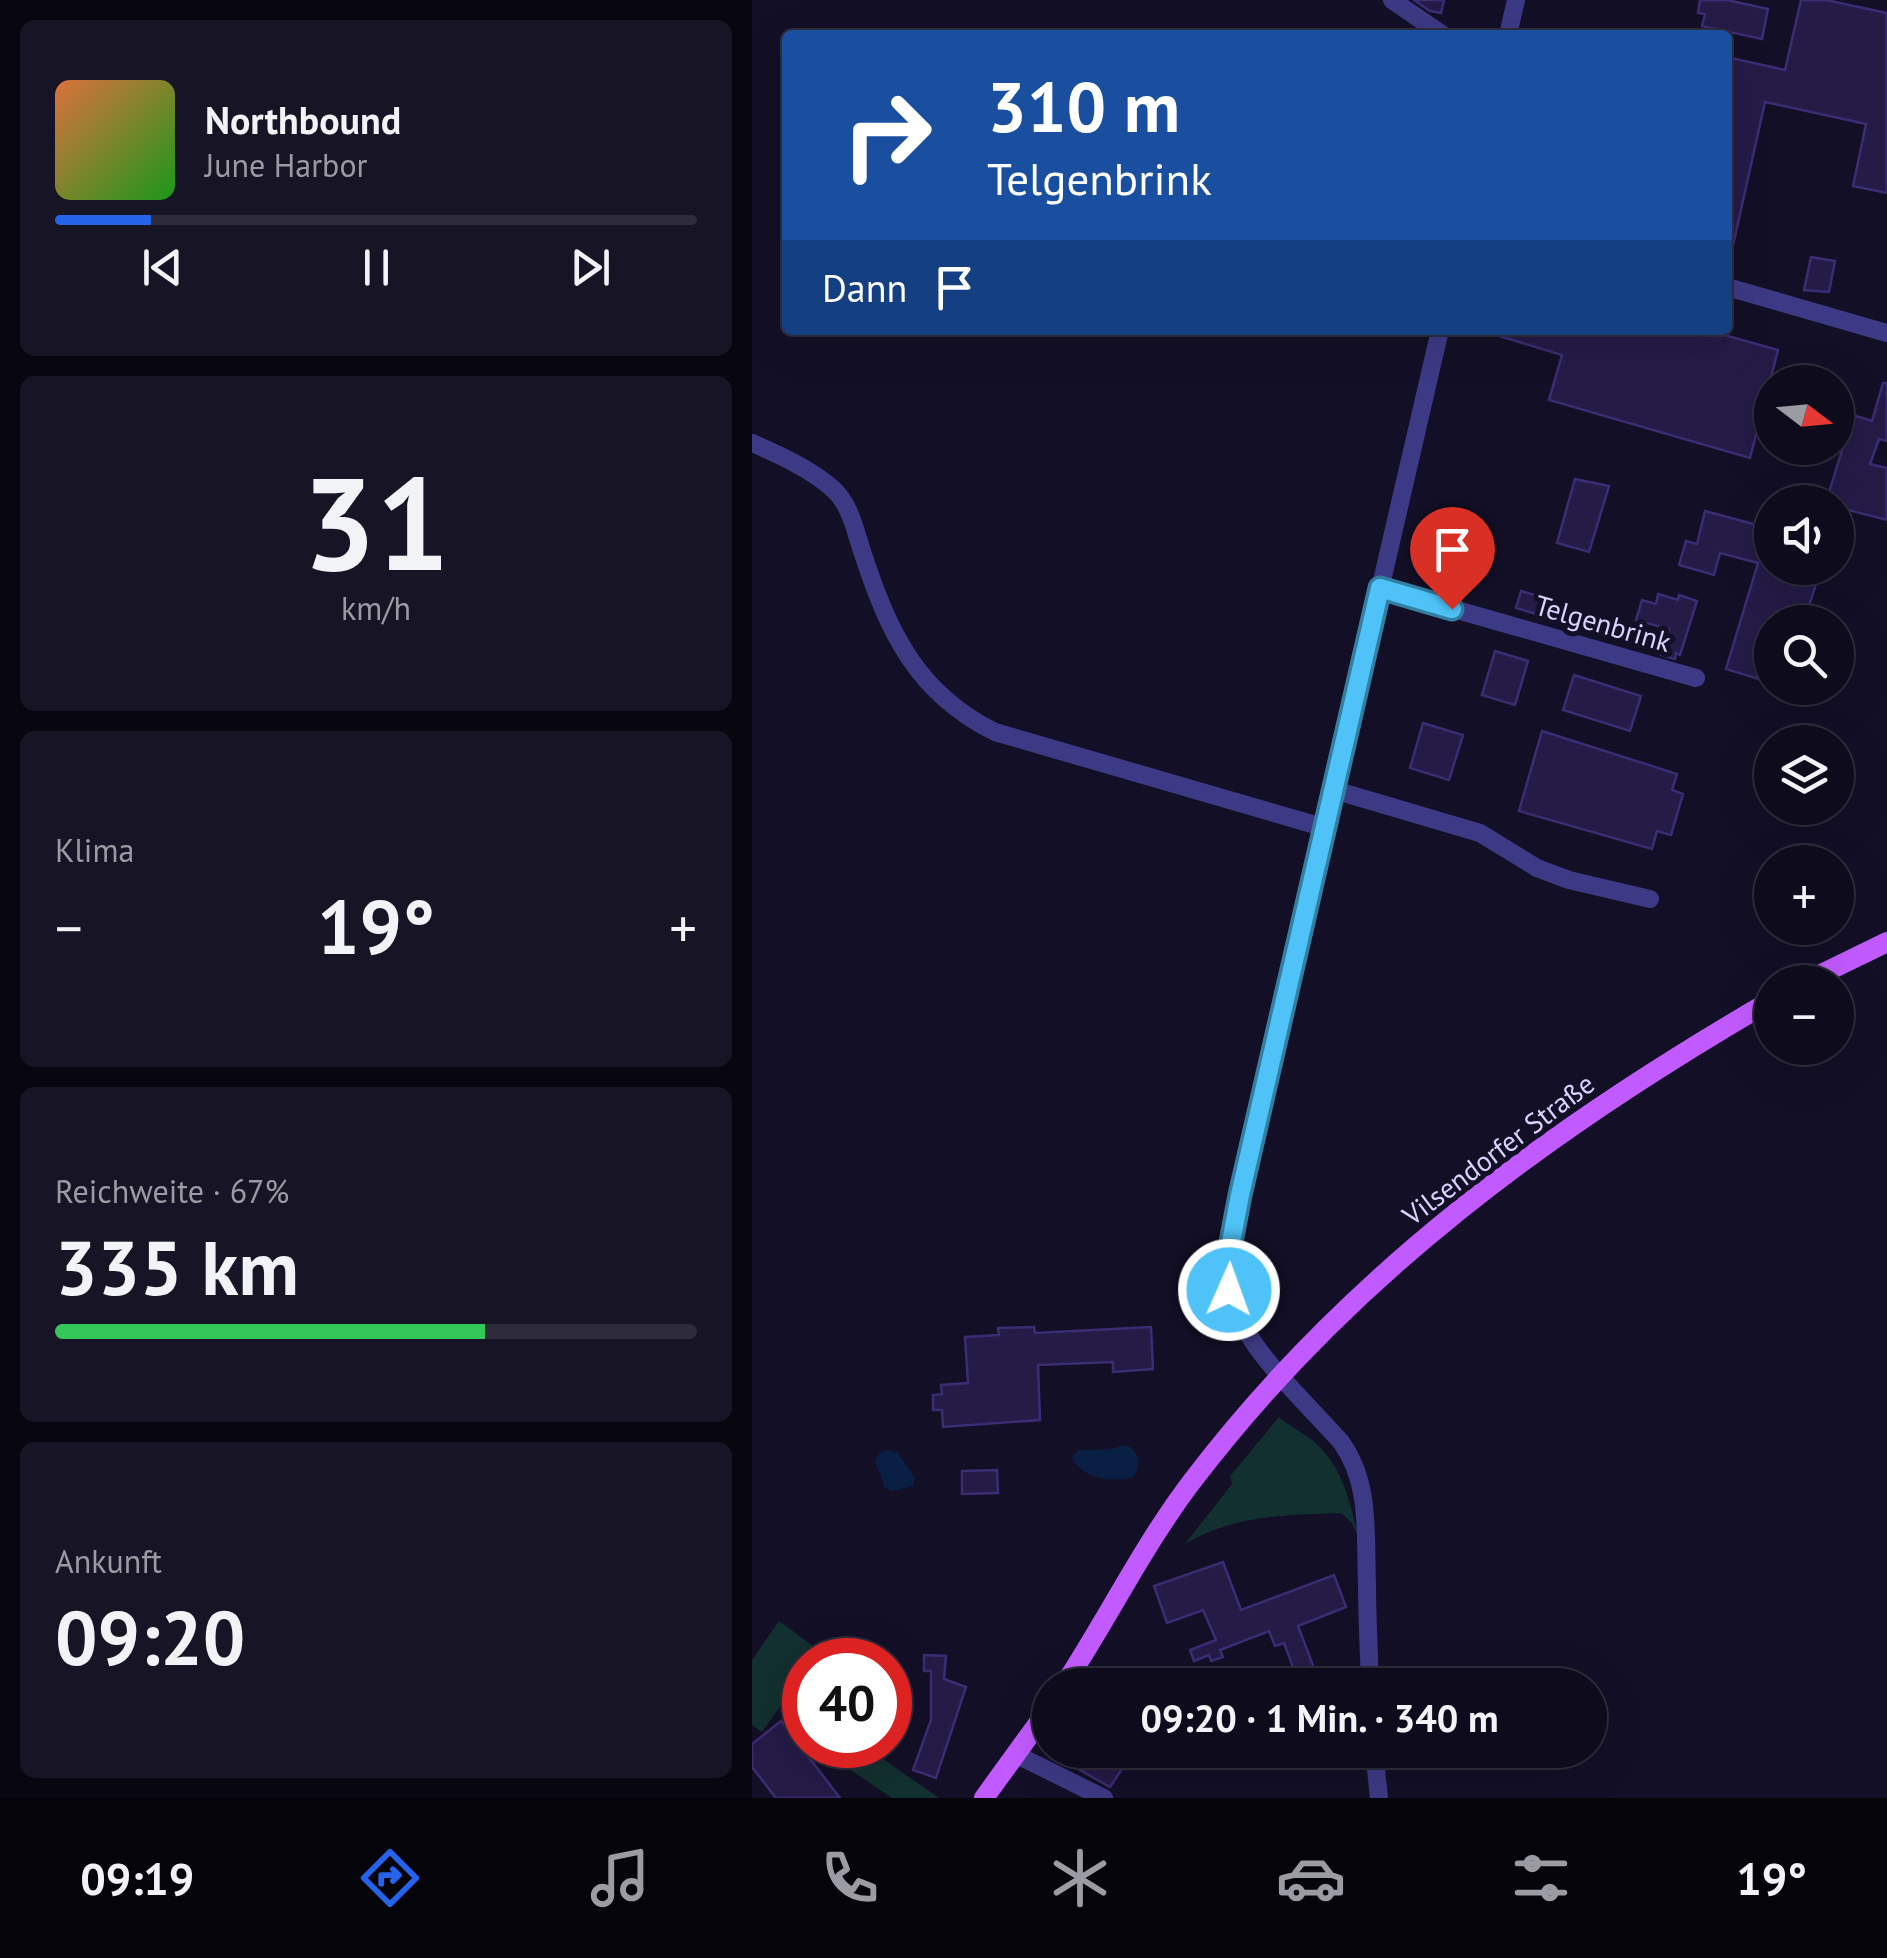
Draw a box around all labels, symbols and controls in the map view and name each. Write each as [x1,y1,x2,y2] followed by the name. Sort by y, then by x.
[987,61,1180,151] text: 310 m
[822,70,952,200] icon: right
[205,95,401,144] text: Northbound
[205,144,367,186] text: June Harbor
[987,149,1212,207] text: Telgenbrink
[135,240,190,295] icon: previous
[349,240,404,295] icon: pause
[563,240,618,295] icon: next
[927,260,982,315] icon: arrive
[822,263,907,312] text: Dann
[1754,365,1854,465] north arrow
[1754,365,1854,1065] map controls
[302,438,450,606] text: 31
[1754,485,1854,585] button: sound
[1410,507,1495,610] pin
[1425,522,1480,577] icon: arrive
[1531,586,1676,660] street label: Telgenbrink
[341,587,411,629] text: km/h
[1754,605,1854,705] button: search
[1754,725,1854,825] button: layers
[55,829,134,871] text: Klima
[1754,845,1854,945] button: +
[317,878,435,975] text: 19°
[55,892,83,963] text: −
[669,892,697,963] text: +
[1754,965,1854,1065] button: −
[1394,1065,1601,1234] street label: Vilsendorfer Straße
[55,1170,289,1212] text: Reichweite · 67%
[55,1219,299,1316] text: 335 km
[1177,1238,1281,1342] position arrow
[55,1540,162,1582] text: Ankunft
[55,1589,245,1686] text: 09:20
[782,1638,912,1768] speed limit sign: 40
[1140,1693,1499,1742] text: 09:20 · 1 Min. · 340 m
[355,1843,425,1913] icon: directions
[585,1843,655,1913] icon: music
[815,1843,885,1913] icon: phone
[1045,1843,1115,1913] icon: climate
[1276,1843,1346,1913] icon: car
[1506,1843,1576,1913] icon: filters
[80,1849,194,1907] text: 09:19
[1736,1849,1807,1907] text: 19°

